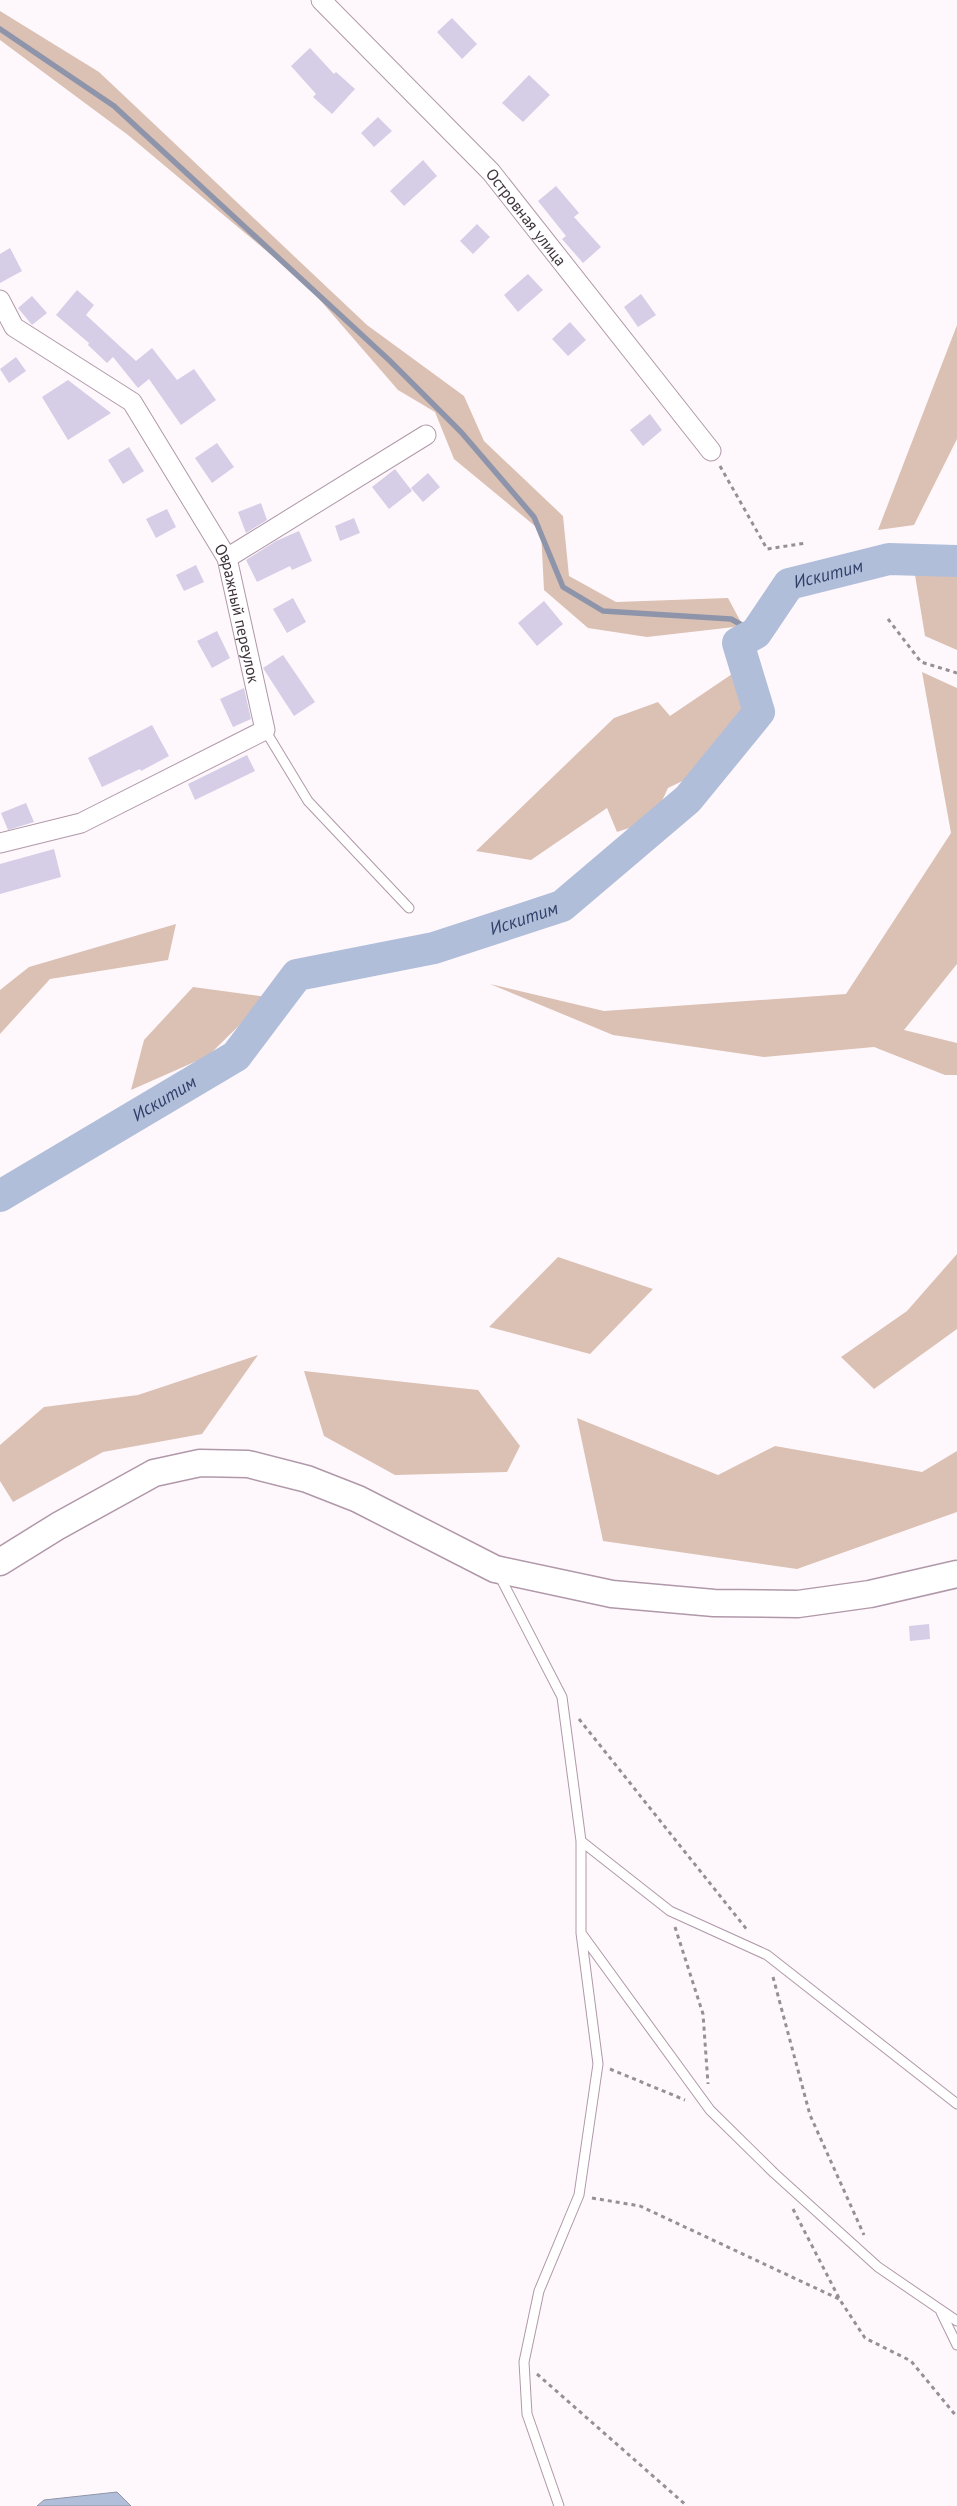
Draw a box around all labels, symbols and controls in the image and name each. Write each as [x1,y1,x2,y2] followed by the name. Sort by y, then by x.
[482,164,571,270] street label: Островная улица
[210,540,264,685] street label: Овражный переулок
[791,554,865,593] water label: Искитим
[486,896,561,940] water label: Искитим
[128,1070,200,1126] water label: Искитим

